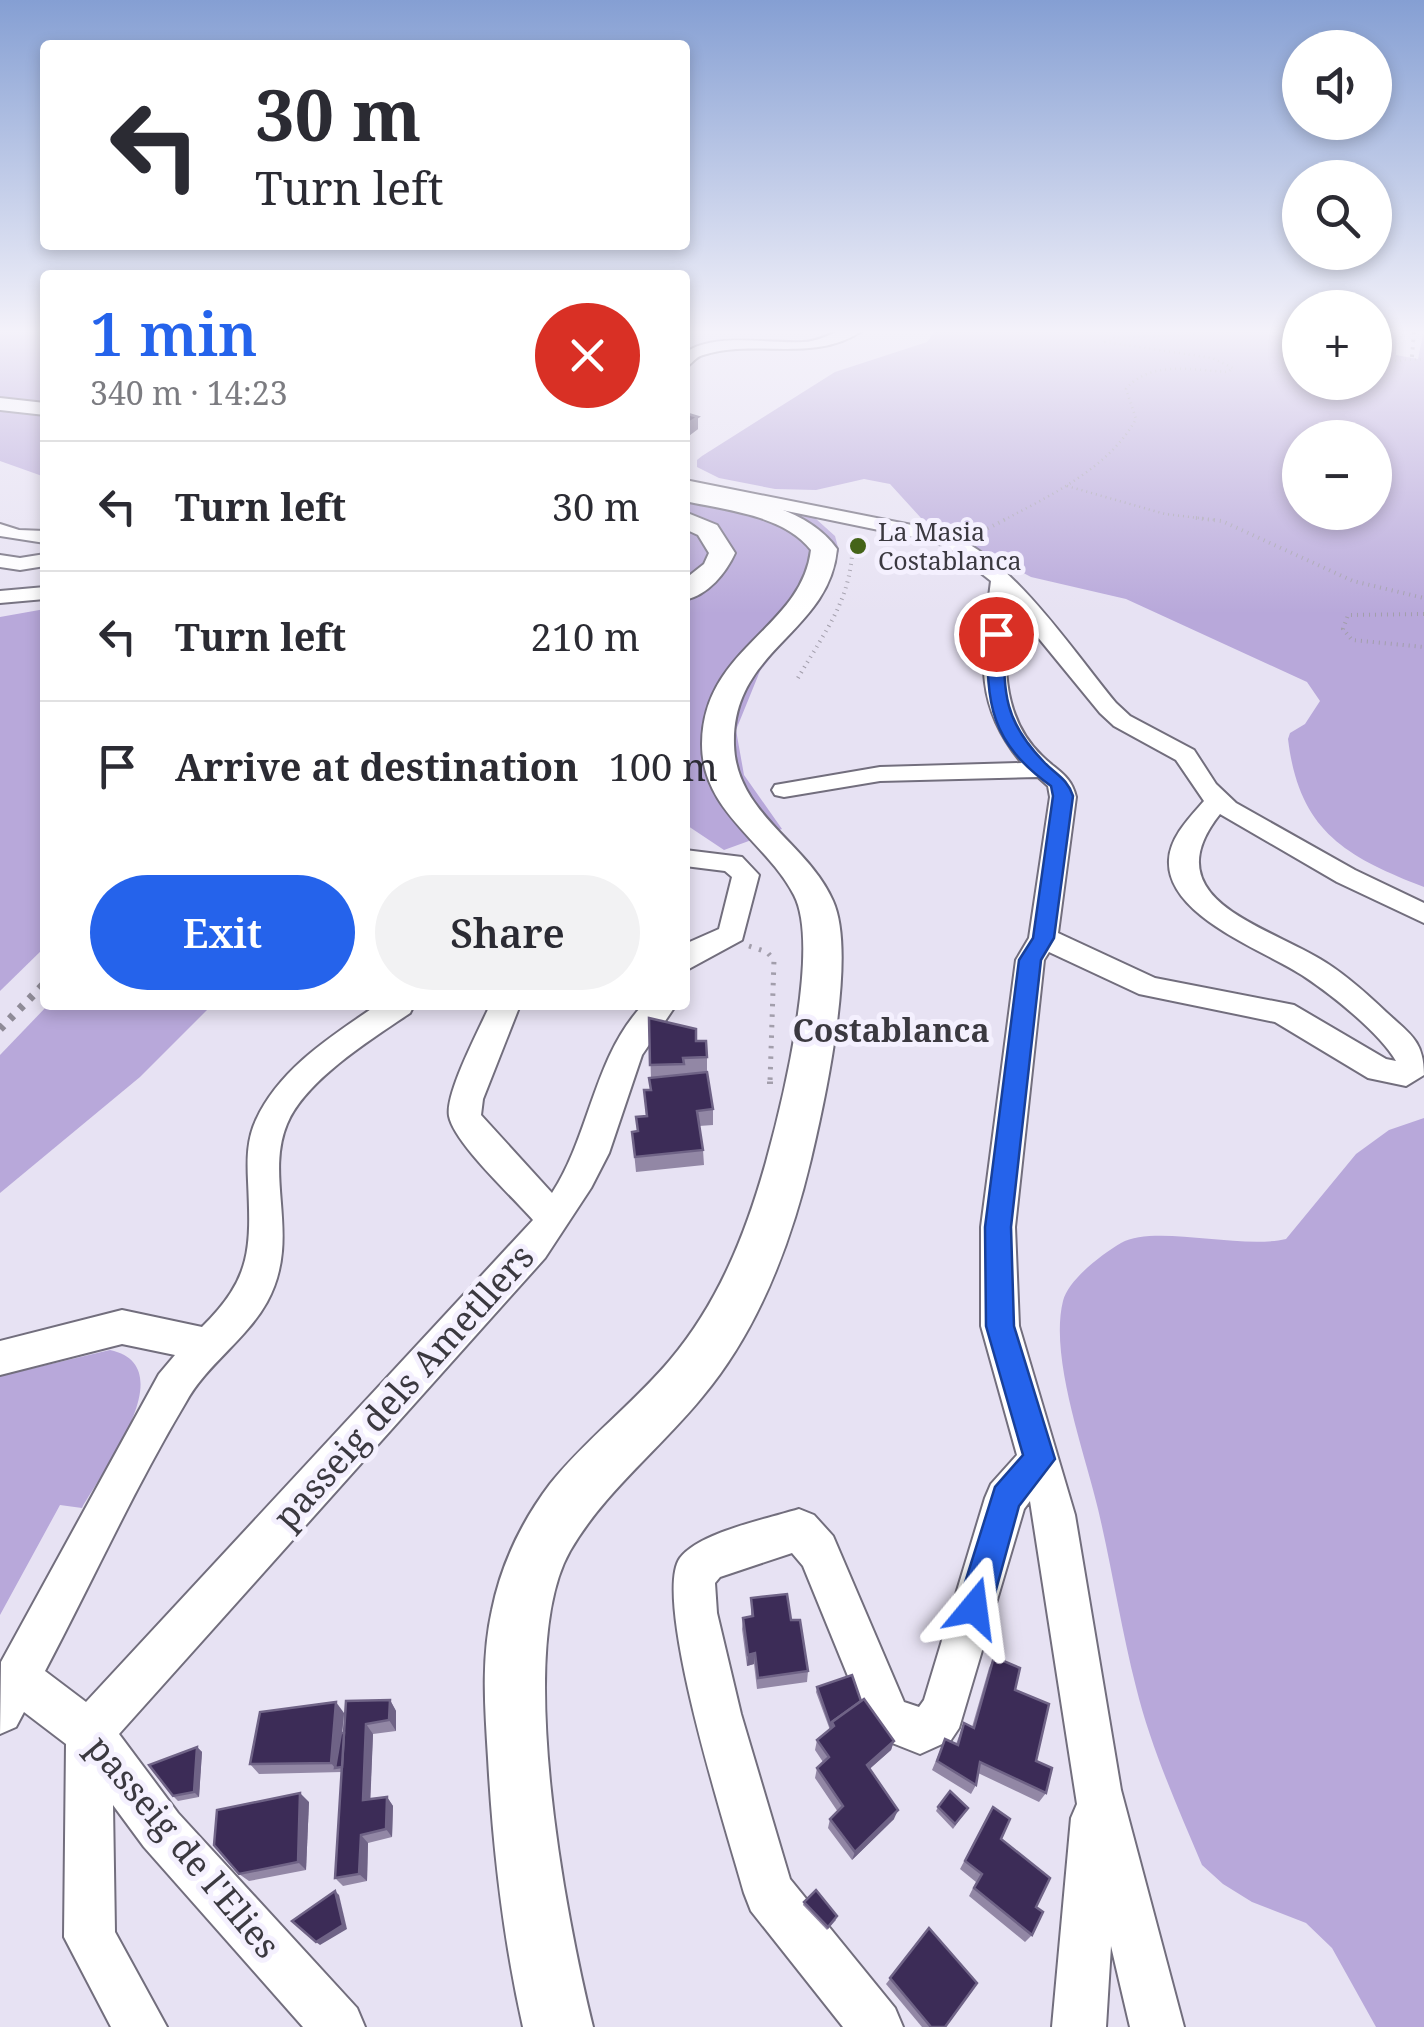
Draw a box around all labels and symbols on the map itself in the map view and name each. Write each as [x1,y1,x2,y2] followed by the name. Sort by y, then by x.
[878,514,1022,577] place label: La Masia Costablanca
[847,535,869,557] marker: La Masia Costablanca
[954,592,1039,677] pin
[792,1008,990,1051] district label: Costablanca
[262,1234,543,1538] street label: passeig dels Ametllers
[922,1556,1026,1660] position arrow
[77,1725,291,1967] street label: passeig de l'Elies

